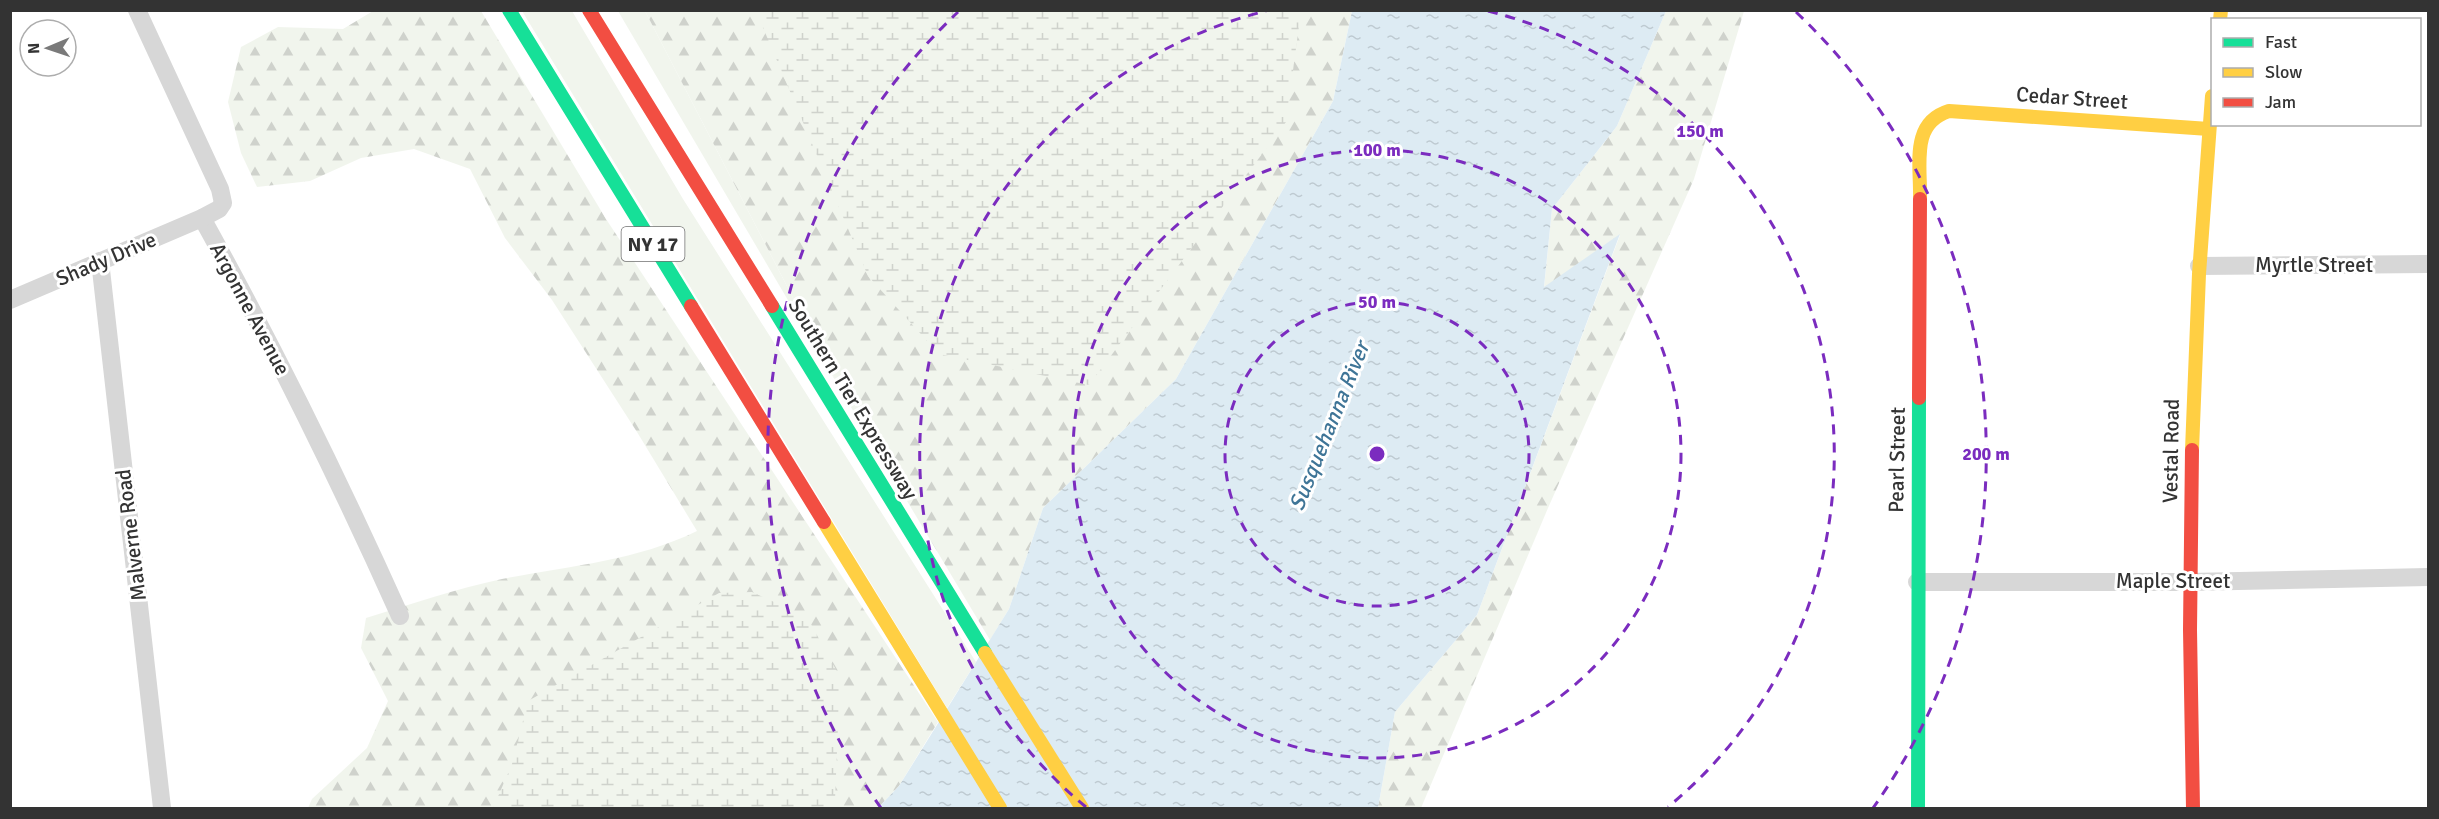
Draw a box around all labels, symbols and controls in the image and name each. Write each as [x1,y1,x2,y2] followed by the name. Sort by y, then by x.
[18,18,78,78] north arrow
[2211,18,2421,126] legend
[2265,31,2297,53] text: Fast
[24,43,44,54] text: N
[2265,61,2302,83] text: Slow
[2015,81,2129,115] street label: Cedar Street
[2265,91,2296,113] text: Jam
[1676,120,1724,142] text: 150 m
[1353,139,1401,161] text: 100 m
[52,226,160,292] street label: Shady Drive
[622,227,684,261] road number: NY 17
[204,238,296,380] street label: Argonne Avenue
[2255,252,2373,278] street label: Myrtle Street
[1358,291,1396,313] text: 50 m
[783,294,923,504] street label: Southern Tier Expressway
[1283,335,1376,514] water label: Susquehanna River
[2157,399,2185,503] street label: Vestal Road
[1883,407,1911,513] street label: Pearl Street
[1962,443,2010,465] text: 200 m
[1367,444,1387,464] centre of rings
[110,468,152,602] street label: Malverne Road
[2116,568,2230,594] street label: Maple Street

